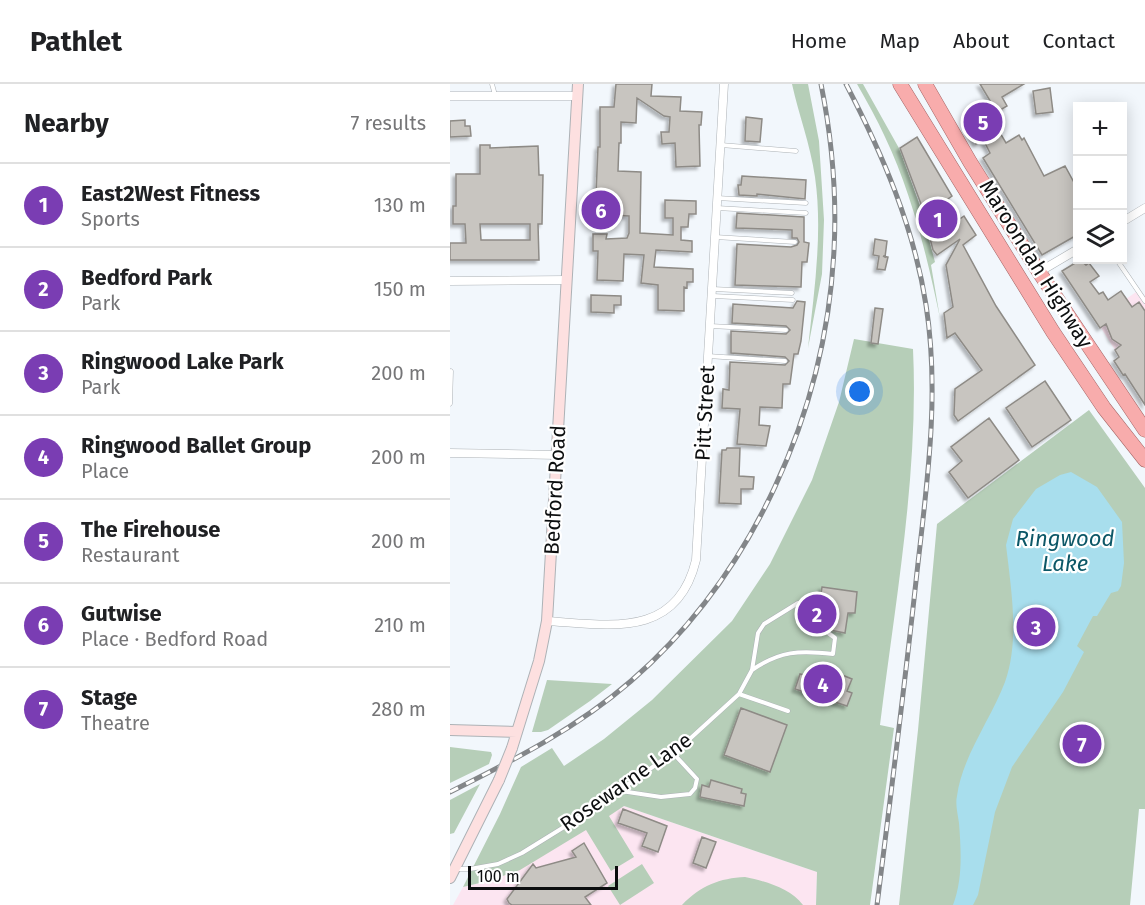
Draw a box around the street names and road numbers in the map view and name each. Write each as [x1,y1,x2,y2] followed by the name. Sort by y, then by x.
[974,175,1099,354] street label: Maroondah Highway
[690,364,721,462] street label: Pitt Street
[539,424,571,556] street label: Bedford Road
[555,727,697,837] street label: Rosewarne Lane

